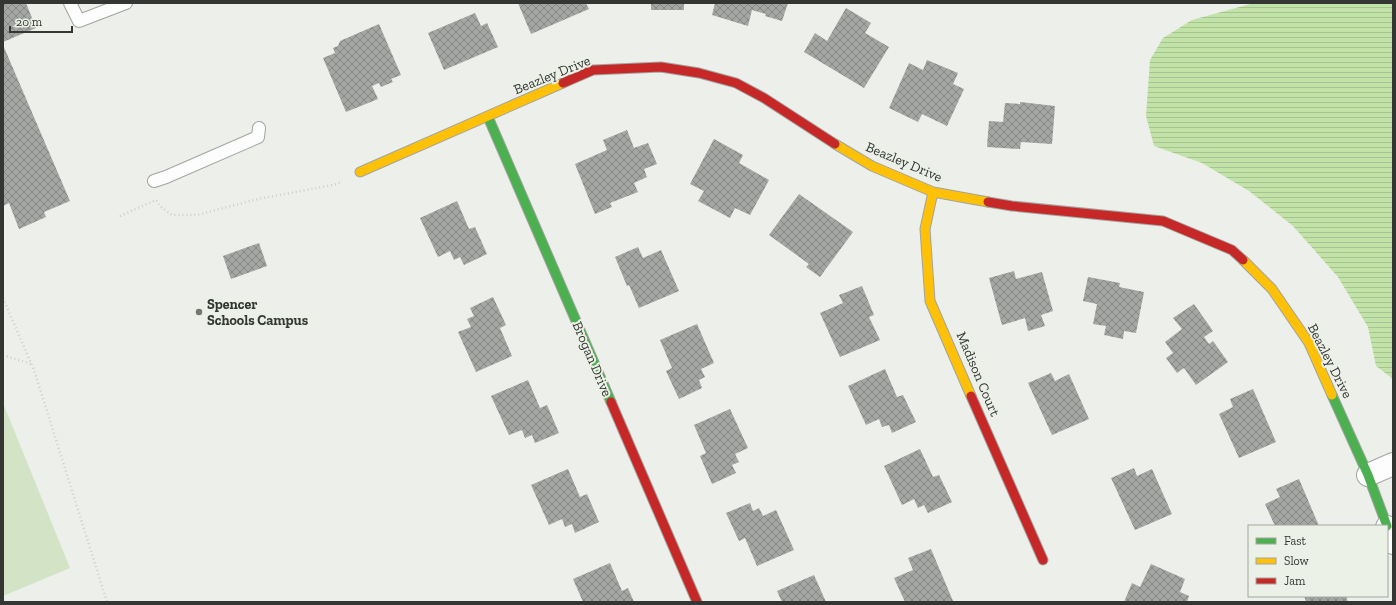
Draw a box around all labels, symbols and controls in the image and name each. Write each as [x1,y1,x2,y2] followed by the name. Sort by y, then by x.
[10,8,72,34] scale bar
[16,15,43,29] text: 20 m
[511,52,593,98] street label: Beazley Drive
[863,138,945,186] street label: Beazley Drive
[207,296,309,329] place label: Spencer Schools Campus
[194,307,204,317] marker: Spencer Schools Campus
[569,319,616,400] street label: Brogan Drive
[1304,321,1356,401] street label: Beazley Drive
[953,329,1004,420] street label: Madison Court
[1248,525,1388,597] legend
[1284,534,1307,548] text: Fast
[1284,554,1310,568] text: Slow
[1284,574,1306,588] text: Jam

